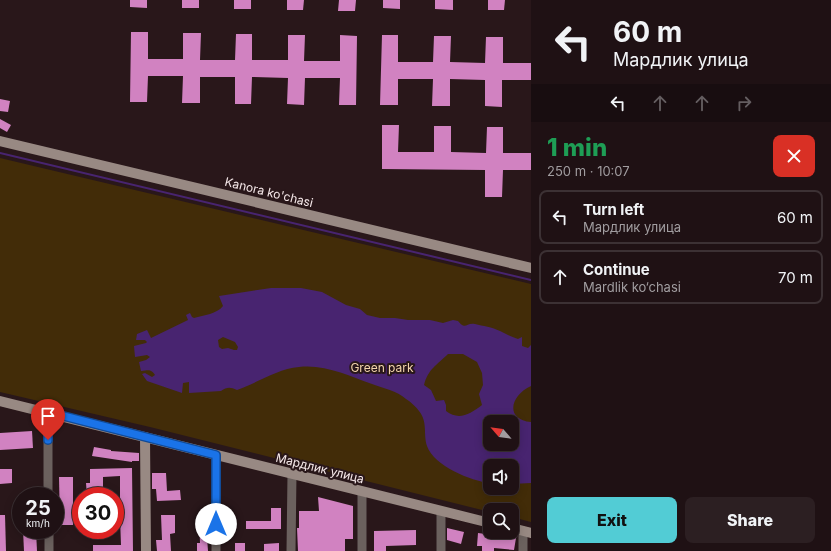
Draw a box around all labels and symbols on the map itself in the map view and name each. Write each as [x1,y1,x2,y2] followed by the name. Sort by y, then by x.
[223,174,315,210] street label: Kanora ko'chasi
[350,360,414,375] park label: Green park
[31,399,65,440] pin
[483,415,519,451] north arrow
[274,450,366,486] street label: Мардлик улица
[72,487,124,539] speed limit sign: 30
[195,503,237,545] position arrow

